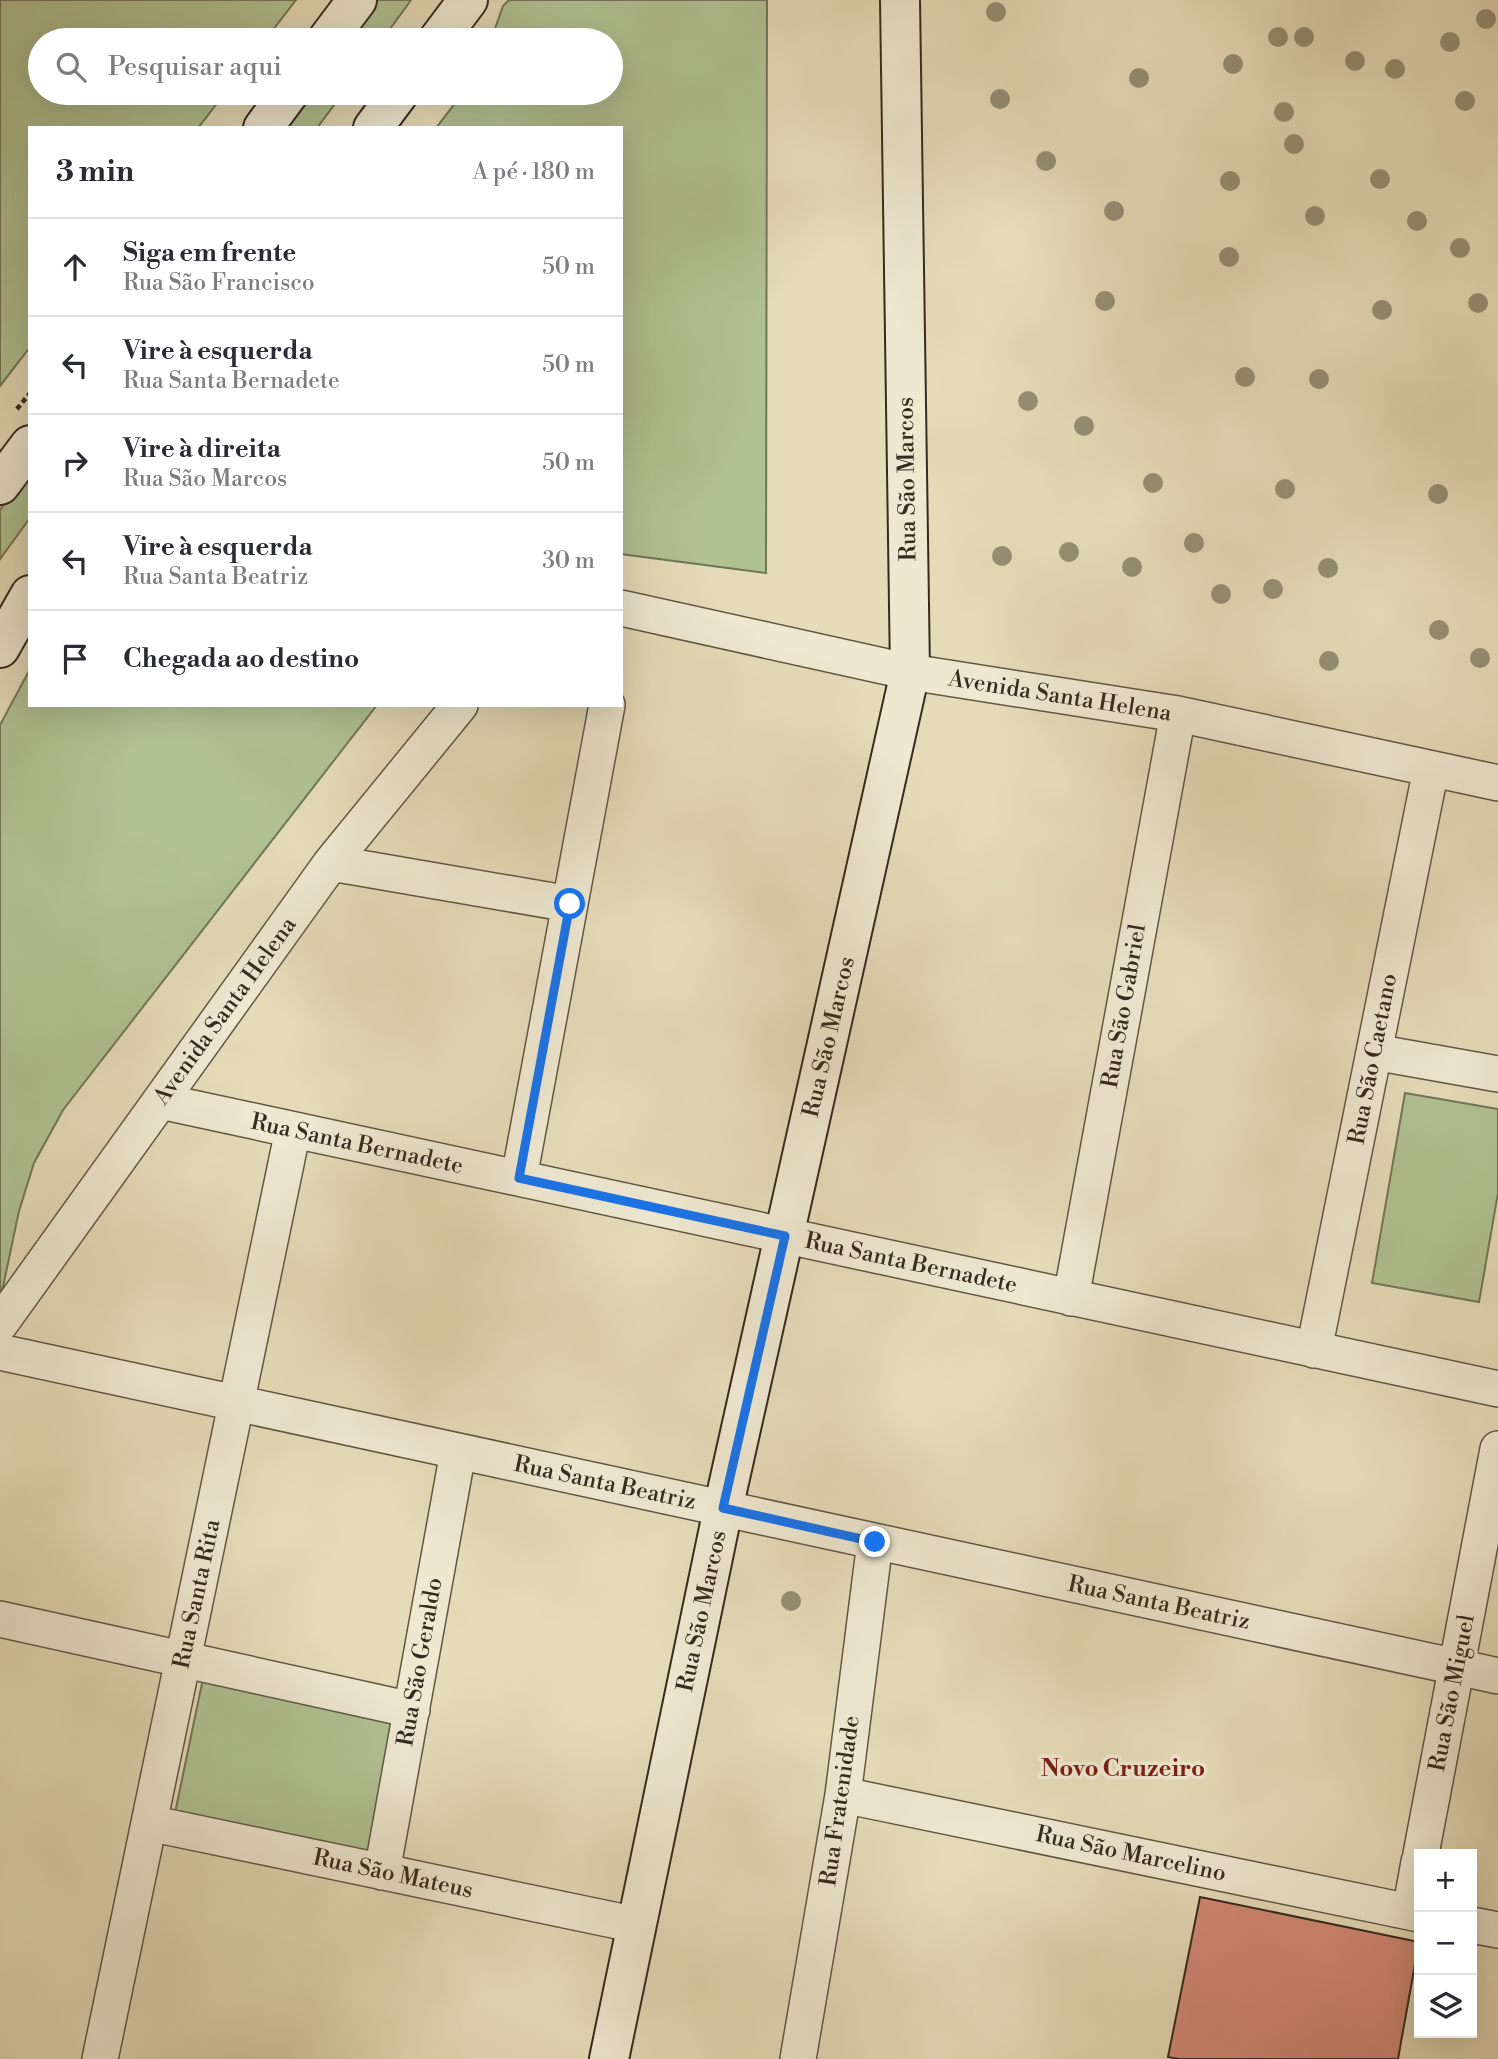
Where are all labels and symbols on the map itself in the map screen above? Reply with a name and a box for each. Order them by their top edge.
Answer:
street label: Rua São Marcos [892,397,922,561]
street label: Avenida Santa Helena [946,664,1174,728]
route start [554,888,585,919]
street label: Avenida Santa Helena [147,911,303,1111]
street label: Rua São Gabriel [1096,922,1152,1090]
street label: Rua São Marcos [797,954,861,1120]
street label: Rua São Caetano [1343,971,1403,1147]
street label: Rua Santa Bernadete [248,1108,466,1180]
street label: Rua Santa Bernadete [802,1227,1020,1299]
street label: Rua Santa Beatriz [511,1450,699,1516]
street label: Rua Santa Rita [167,1516,227,1671]
route end [859,1526,890,1557]
street label: Rua São Marcos [671,1528,733,1694]
street label: Rua Santa Beatriz [1065,1570,1253,1636]
street label: Rua São Geraldo [391,1575,449,1749]
street label: Rua São Miguel [1423,1612,1481,1774]
street label: Rua Fratenidade [814,1714,866,1888]
district label: Novo Cruzeiro [1041,1754,1205,1784]
street label: Rua São Marcelino [1033,1820,1229,1888]
street label: Rua São Mateus [311,1843,475,1905]

